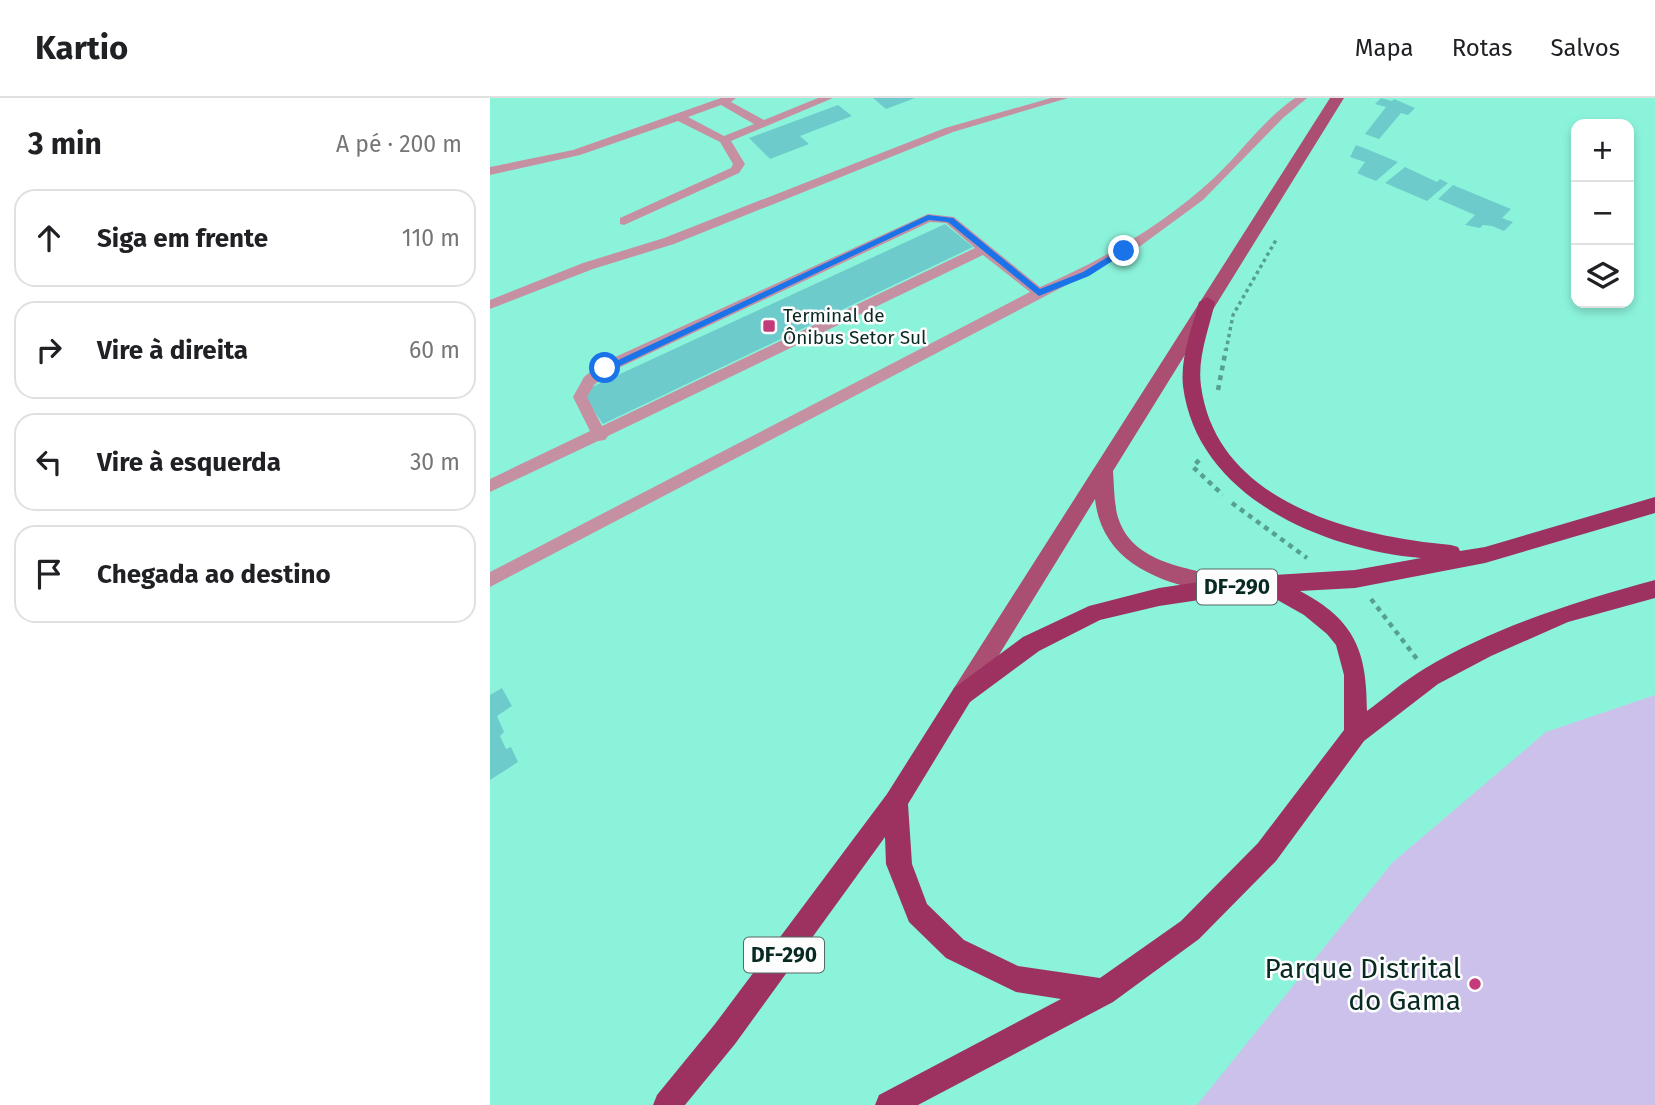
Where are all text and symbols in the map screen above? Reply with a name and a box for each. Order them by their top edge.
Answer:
text: Kartio [35,28,128,68]
text: Mapa [1355,34,1414,62]
text: Rotas [1452,34,1512,62]
text: Salvos [1550,34,1620,62]
map controls [1571,119,1634,308]
button: + [1571,119,1634,182]
text: 3 min [28,126,102,162]
text: A pé · 200 m [336,130,462,158]
button: − [1571,182,1634,245]
icon: ahead [30,219,68,257]
text: Siga em frente [97,223,268,254]
text: 110 m [402,224,460,252]
route end [1108,235,1139,266]
button: layers [1571,245,1634,308]
place label: Terminal de Ônibus Setor Sul [783,304,927,349]
marker: Terminal de Ônibus Setor Sul [761,318,777,334]
icon: right [30,331,68,369]
text: Vire à direita [97,335,248,366]
text: 60 m [409,336,460,364]
route start [589,352,620,383]
icon: left [30,443,68,481]
text: Vire à esquerda [97,447,281,478]
text: 30 m [410,448,460,476]
icon: arrive [30,555,68,593]
text: Chegada ao destino [97,559,331,590]
road number: DF-290 [1197,570,1277,604]
road number: DF-290 [744,938,824,972]
place label: Parque Distrital do Gama [1264,952,1461,1017]
marker: Parque Distrital do Gama [1467,976,1483,992]

